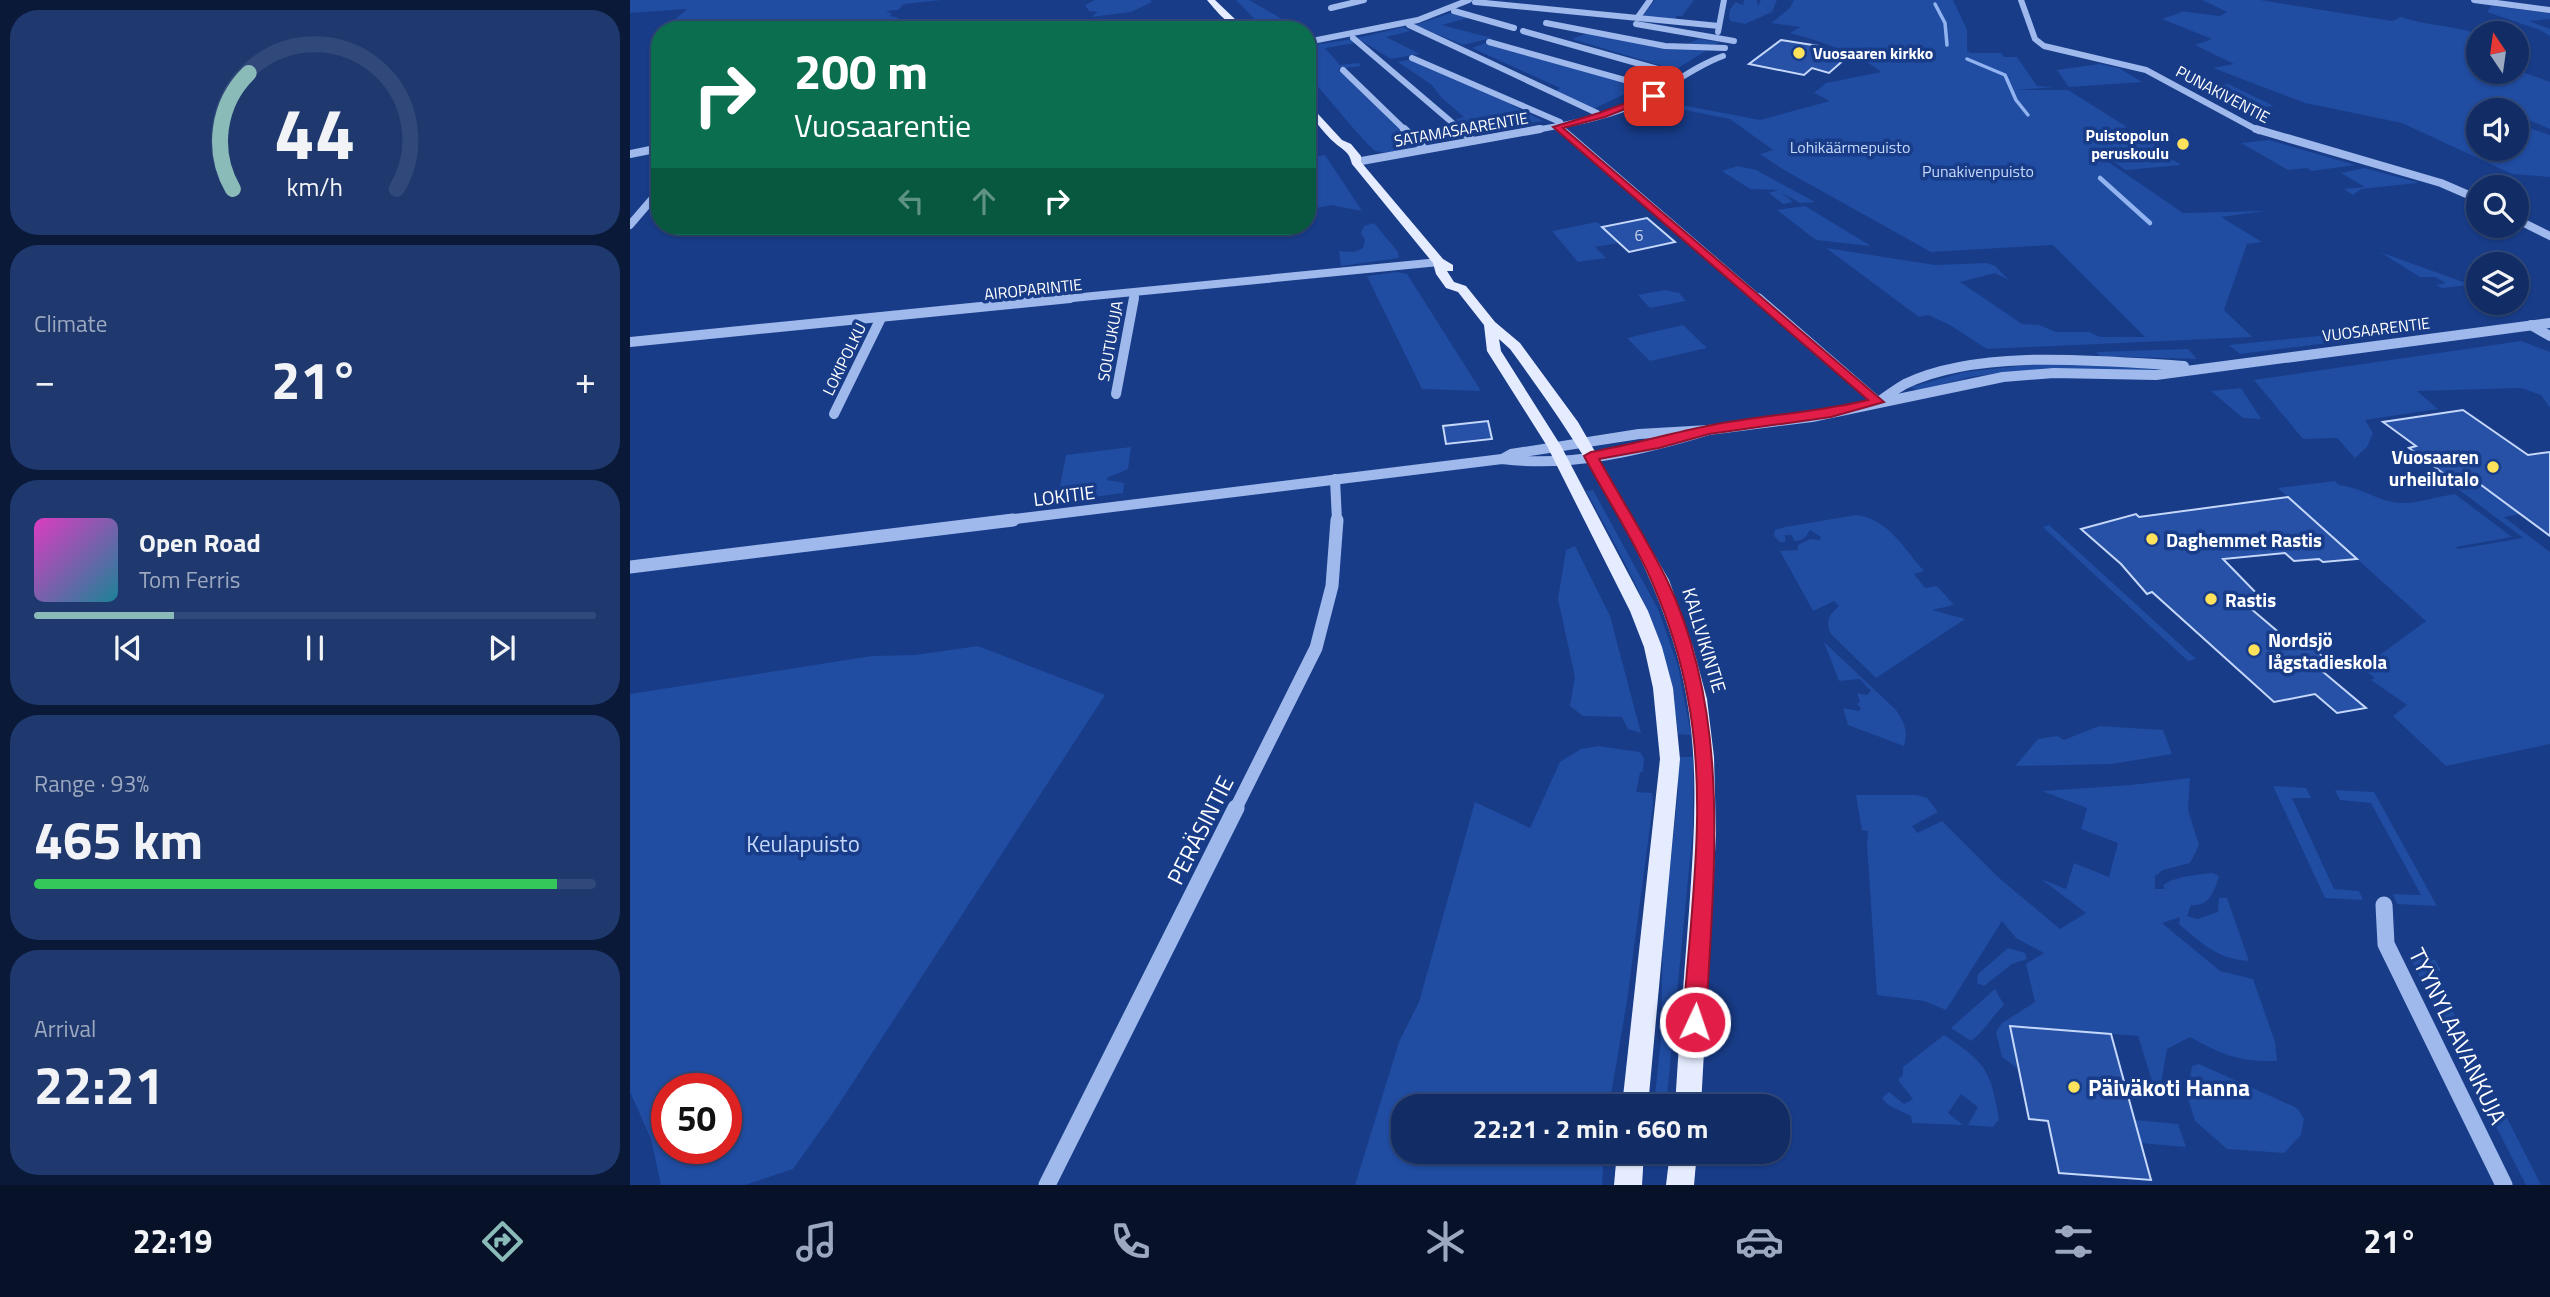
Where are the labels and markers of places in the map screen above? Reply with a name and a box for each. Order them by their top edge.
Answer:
place label: Vuosaaren kirkko [1813,41,1933,65]
marker: Vuosaaren kirkko [1791,45,1807,61]
pin [1624,66,1684,126]
place label: Puistopolun peruskoulu [2085,123,2169,165]
marker: Puistopolun peruskoulu [2175,136,2191,152]
place label: Vuosaaren urheilutalo [2389,442,2479,493]
marker: Vuosaaren urheilutalo [2485,459,2501,475]
place label: Daghemmet Rastis [2166,525,2322,554]
marker: Daghemmet Rastis [2144,531,2160,547]
place label: Rastis [2225,585,2276,614]
marker: Rastis [2203,591,2219,607]
place label: Nordsjö lågstadieskola [2268,625,2387,676]
marker: Nordsjö lågstadieskola [2246,642,2262,658]
place label: Päiväkoti Hanna [2088,1070,2250,1105]
marker: Päiväkoti Hanna [2066,1079,2082,1095]

